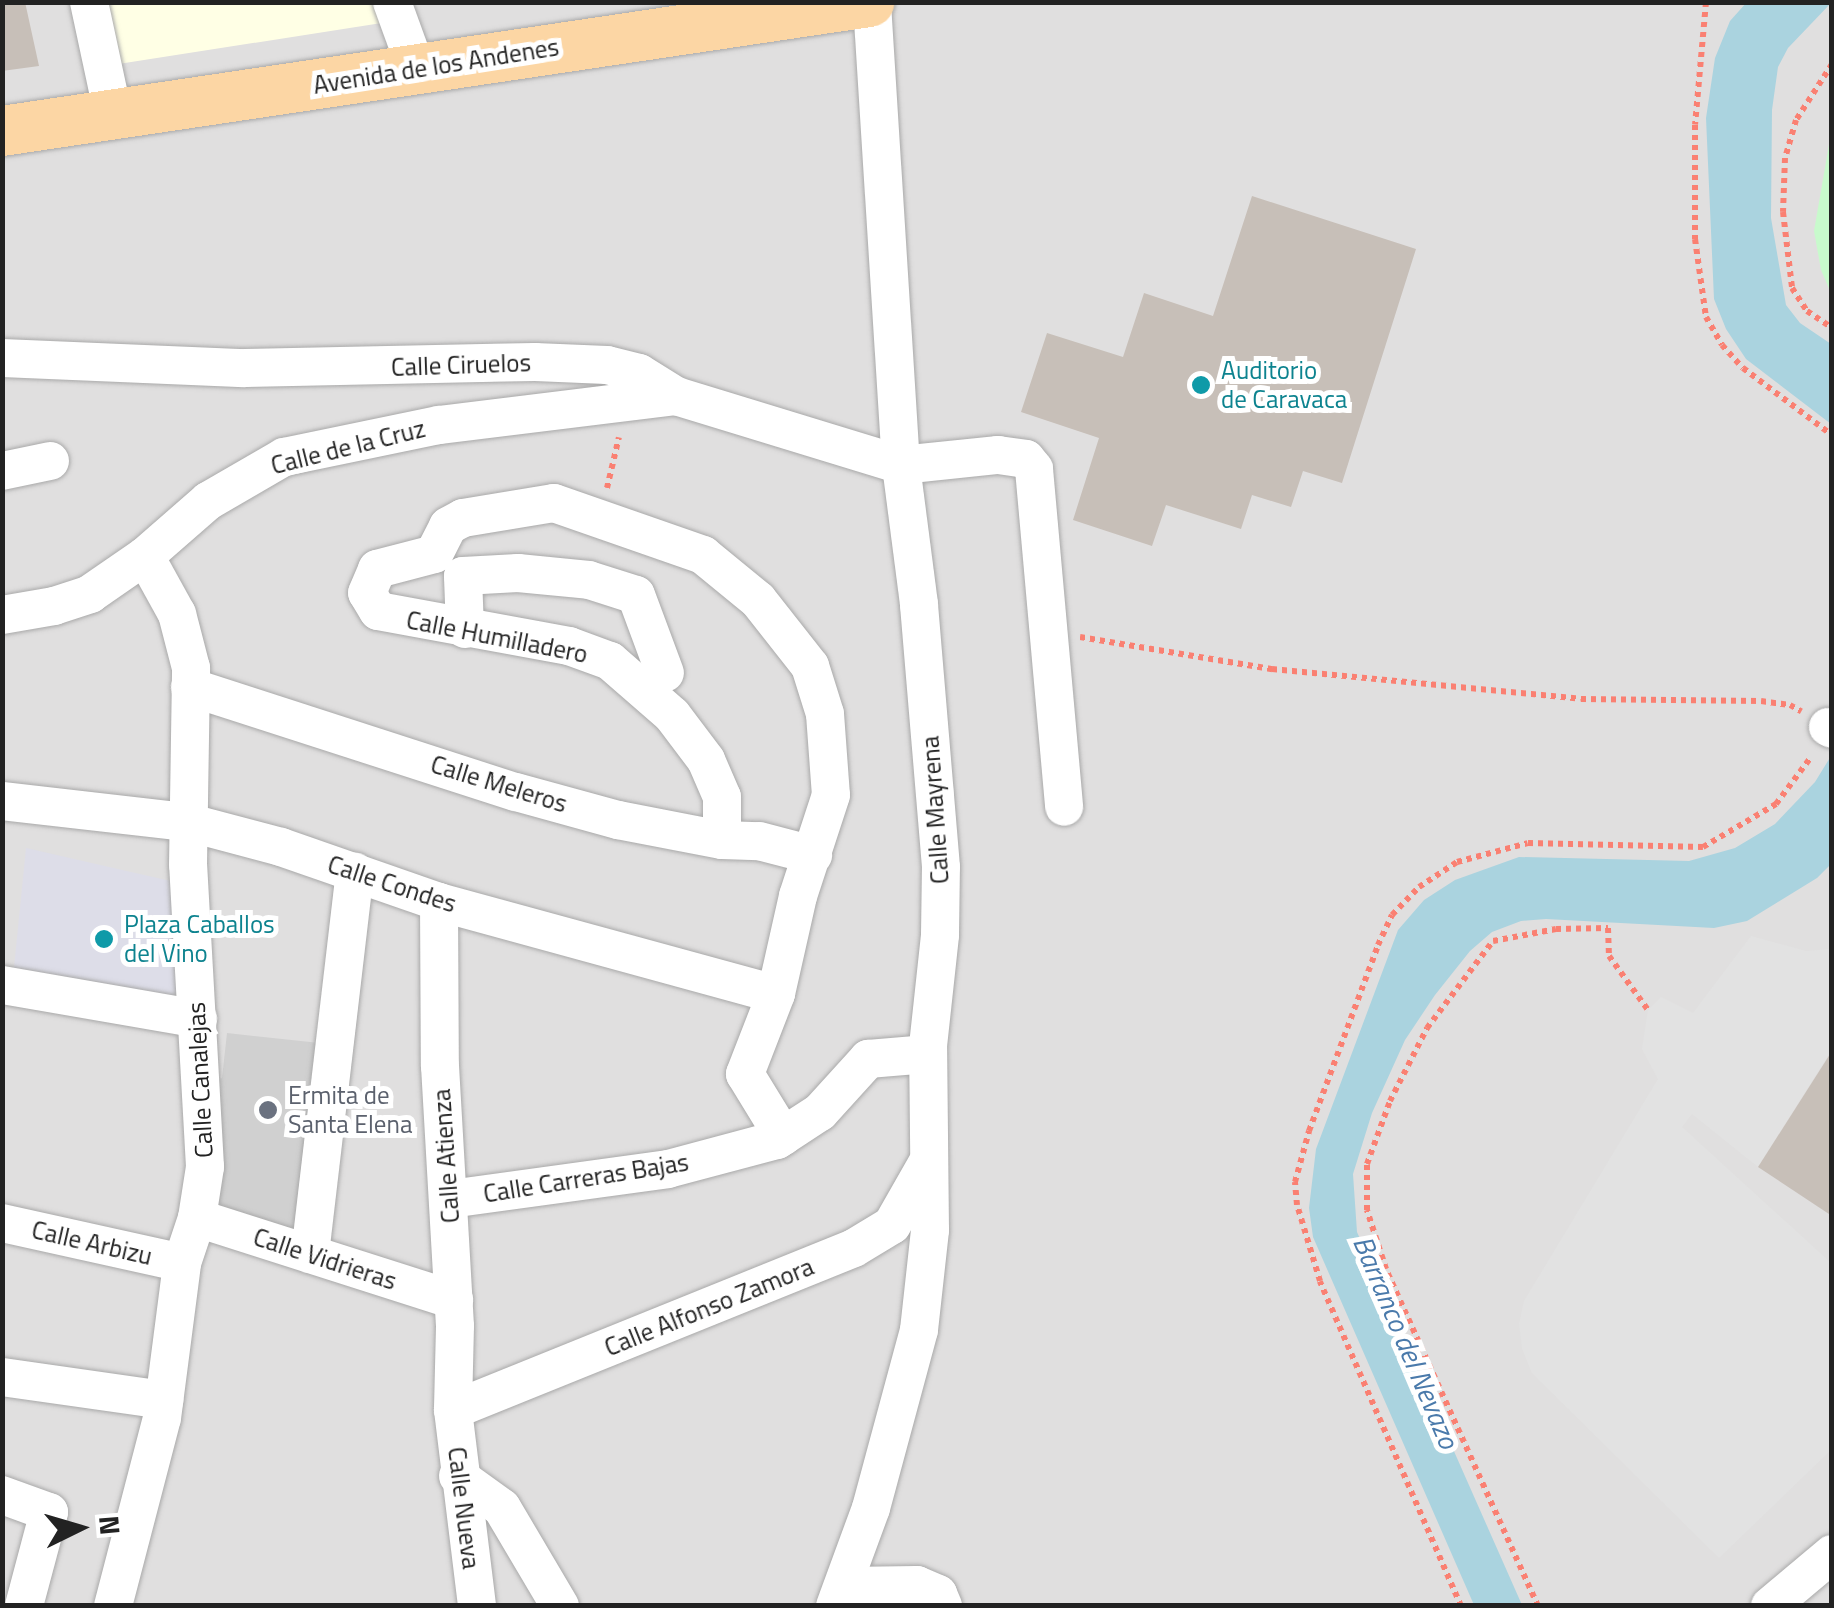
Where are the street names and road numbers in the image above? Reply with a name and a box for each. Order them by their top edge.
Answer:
street label: Avenida de los Andenes [311,32,561,100]
street label: Calle Ciruelos [391,348,531,382]
street label: Calle de la Cruz [268,413,428,481]
street label: Calle Humilladero [404,605,590,669]
street label: Calle Mayrena [915,735,955,885]
street label: Calle Meleros [427,749,571,819]
street label: Calle Condes [324,849,460,919]
street label: Calle Canalejas [181,1001,219,1159]
street label: Calle Atienza [426,1088,466,1224]
street label: Calle Carreras Bajas [481,1147,691,1209]
street label: Calle Arbizu [29,1215,155,1271]
street label: Calle Vidrieras [250,1222,400,1296]
street label: Calle Alfonso Zamora [600,1251,818,1363]
street label: Calle Nueva [442,1445,486,1571]

